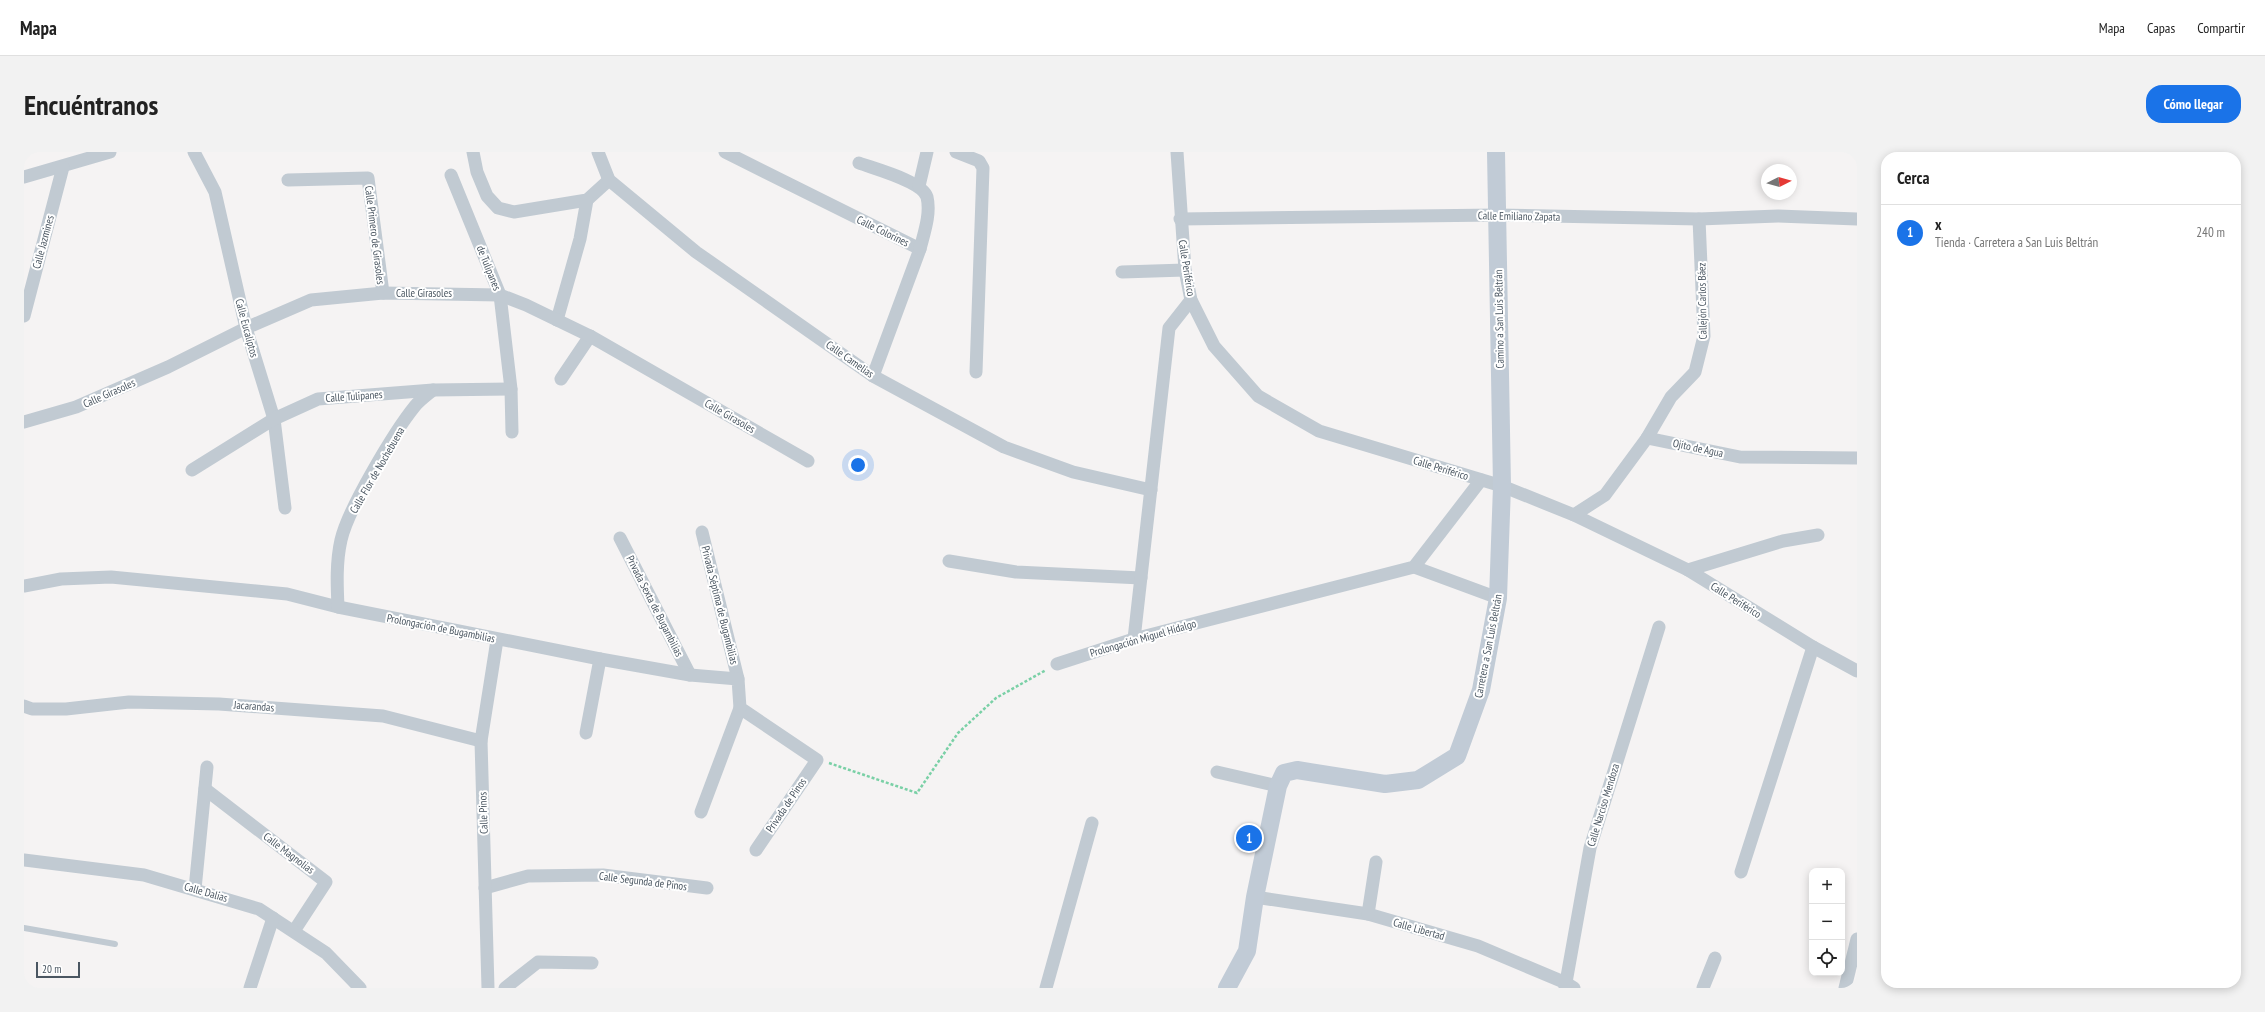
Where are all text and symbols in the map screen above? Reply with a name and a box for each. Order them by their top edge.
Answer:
text: Mapa [20,16,57,40]
text: Mapa [2099,19,2125,37]
text: Capas [2147,19,2175,37]
text: Compartir [2197,19,2245,37]
button: Cómo llegar [2146,85,2241,123]
text: Encuéntranos [24,86,158,123]
north arrow [1761,164,1797,200]
text: Cerca [1897,167,1930,189]
street label: Calle Primero de Girasoles [362,185,388,285]
street label: Calle Emiliano Zapata [1478,208,1560,224]
street label: Calle Colorines [854,212,912,250]
street label: Calle Jazmines [29,213,57,270]
text: x [1935,215,1942,234]
text: 1 [1907,224,1913,241]
text: 240 m [2196,224,2225,241]
text: Tienda · Carretera a San Luis Beltrán [1935,234,2098,251]
street label: Calle Periférico [1176,239,1198,298]
street label: de Tulipanes [474,243,504,293]
street label: Callejón Carlos Báez [1694,262,1710,340]
street label: Camino a San Luis Beltrán [1491,269,1507,369]
street label: Calle Girasoles [396,286,452,300]
street label: Calle Eucaliptos [232,297,262,359]
street label: Calle Camelias [823,337,877,381]
street label: Calle Girasoles [81,375,138,411]
street label: Calle Tulipanes [325,387,383,405]
street label: Calle Girasoles [702,396,758,436]
street label: Calle Flor de Nochebuena [347,424,407,516]
street label: Ojito de Agua [1672,436,1724,460]
street label: Calle Periférico [1412,453,1471,483]
your location [848,455,868,475]
street label: Privada Séptima de Bugambilias [698,544,742,666]
street label: Privada Sexta de Bugambilias [623,553,687,659]
street label: Calle Periférico [1708,579,1764,621]
street label: Carretera a San Luis Beltrán [1471,593,1505,699]
street label: Prolongación de Bugambilias [386,611,497,645]
street label: Prolongación Miguel Hidalgo [1088,616,1198,660]
street label: Jacarandas [232,698,275,714]
street label: Calle Narciso Mendoza [1584,762,1622,848]
street label: Privada de Pinos [763,775,809,835]
street label: Calle Pinos [475,792,491,834]
pin: 1 [1236,823,1262,853]
street label: Calle Magnolias [261,829,317,877]
map controls [1809,868,1845,976]
button: + [1809,868,1845,904]
street label: Calle Segunda de Pinos [598,869,688,893]
street label: Calle Dalias [183,879,230,905]
button: − [1809,904,1845,940]
street label: Calle Libertad [1392,915,1447,943]
button: locate [1809,940,1845,976]
scale bar [36,960,80,979]
text: 20 m [42,962,61,976]

